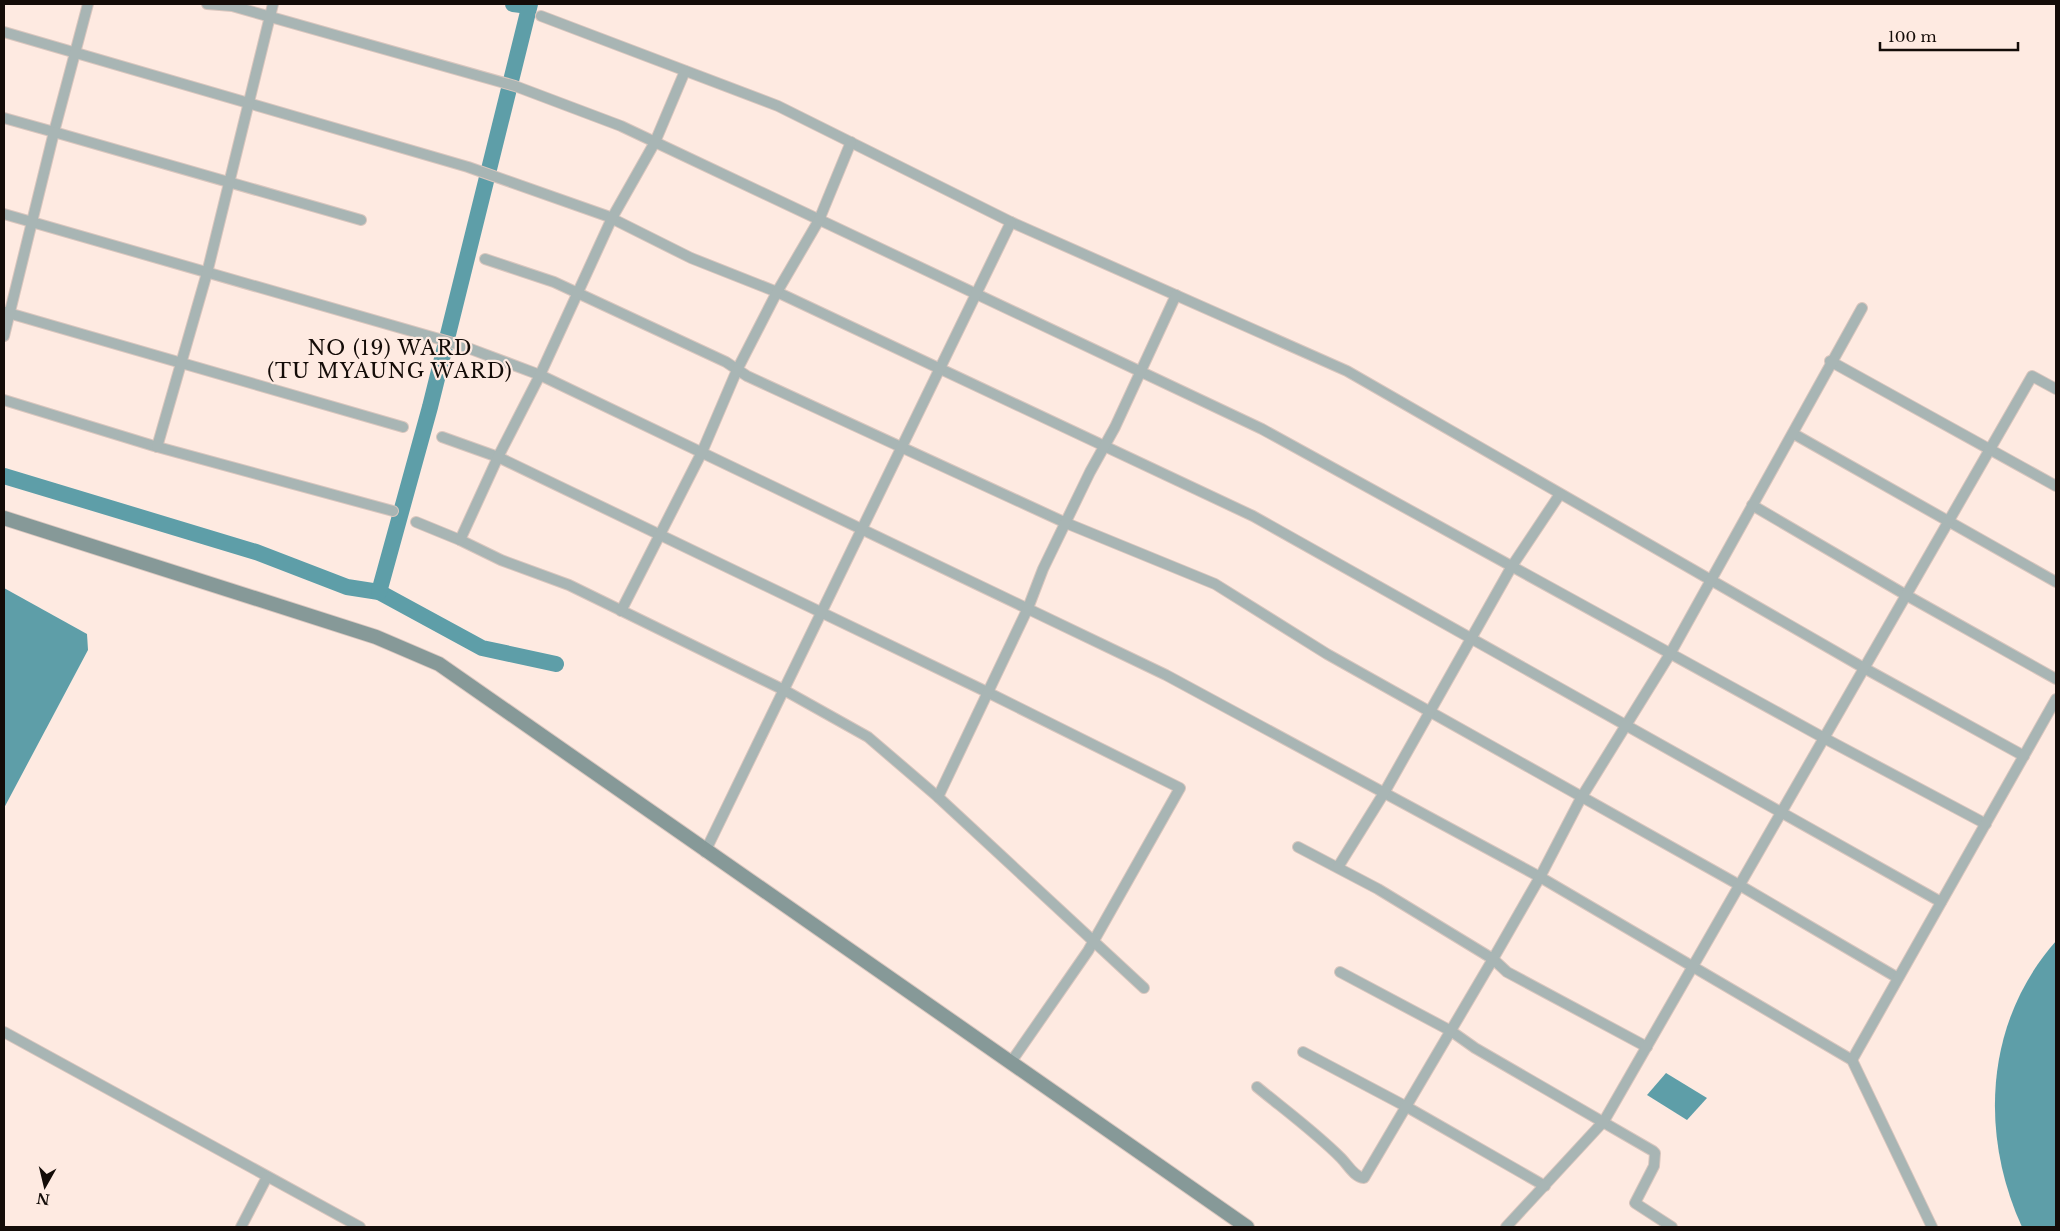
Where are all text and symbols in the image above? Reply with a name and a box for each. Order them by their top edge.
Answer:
scale bar [1880,20,2018,52]
text: 100 m [1888,27,1937,46]
district label: NO (19) WARD (TU MYAUNG WARD) [267,336,513,383]
north arrow [20,1161,70,1211]
text: N [35,1189,51,1209]

